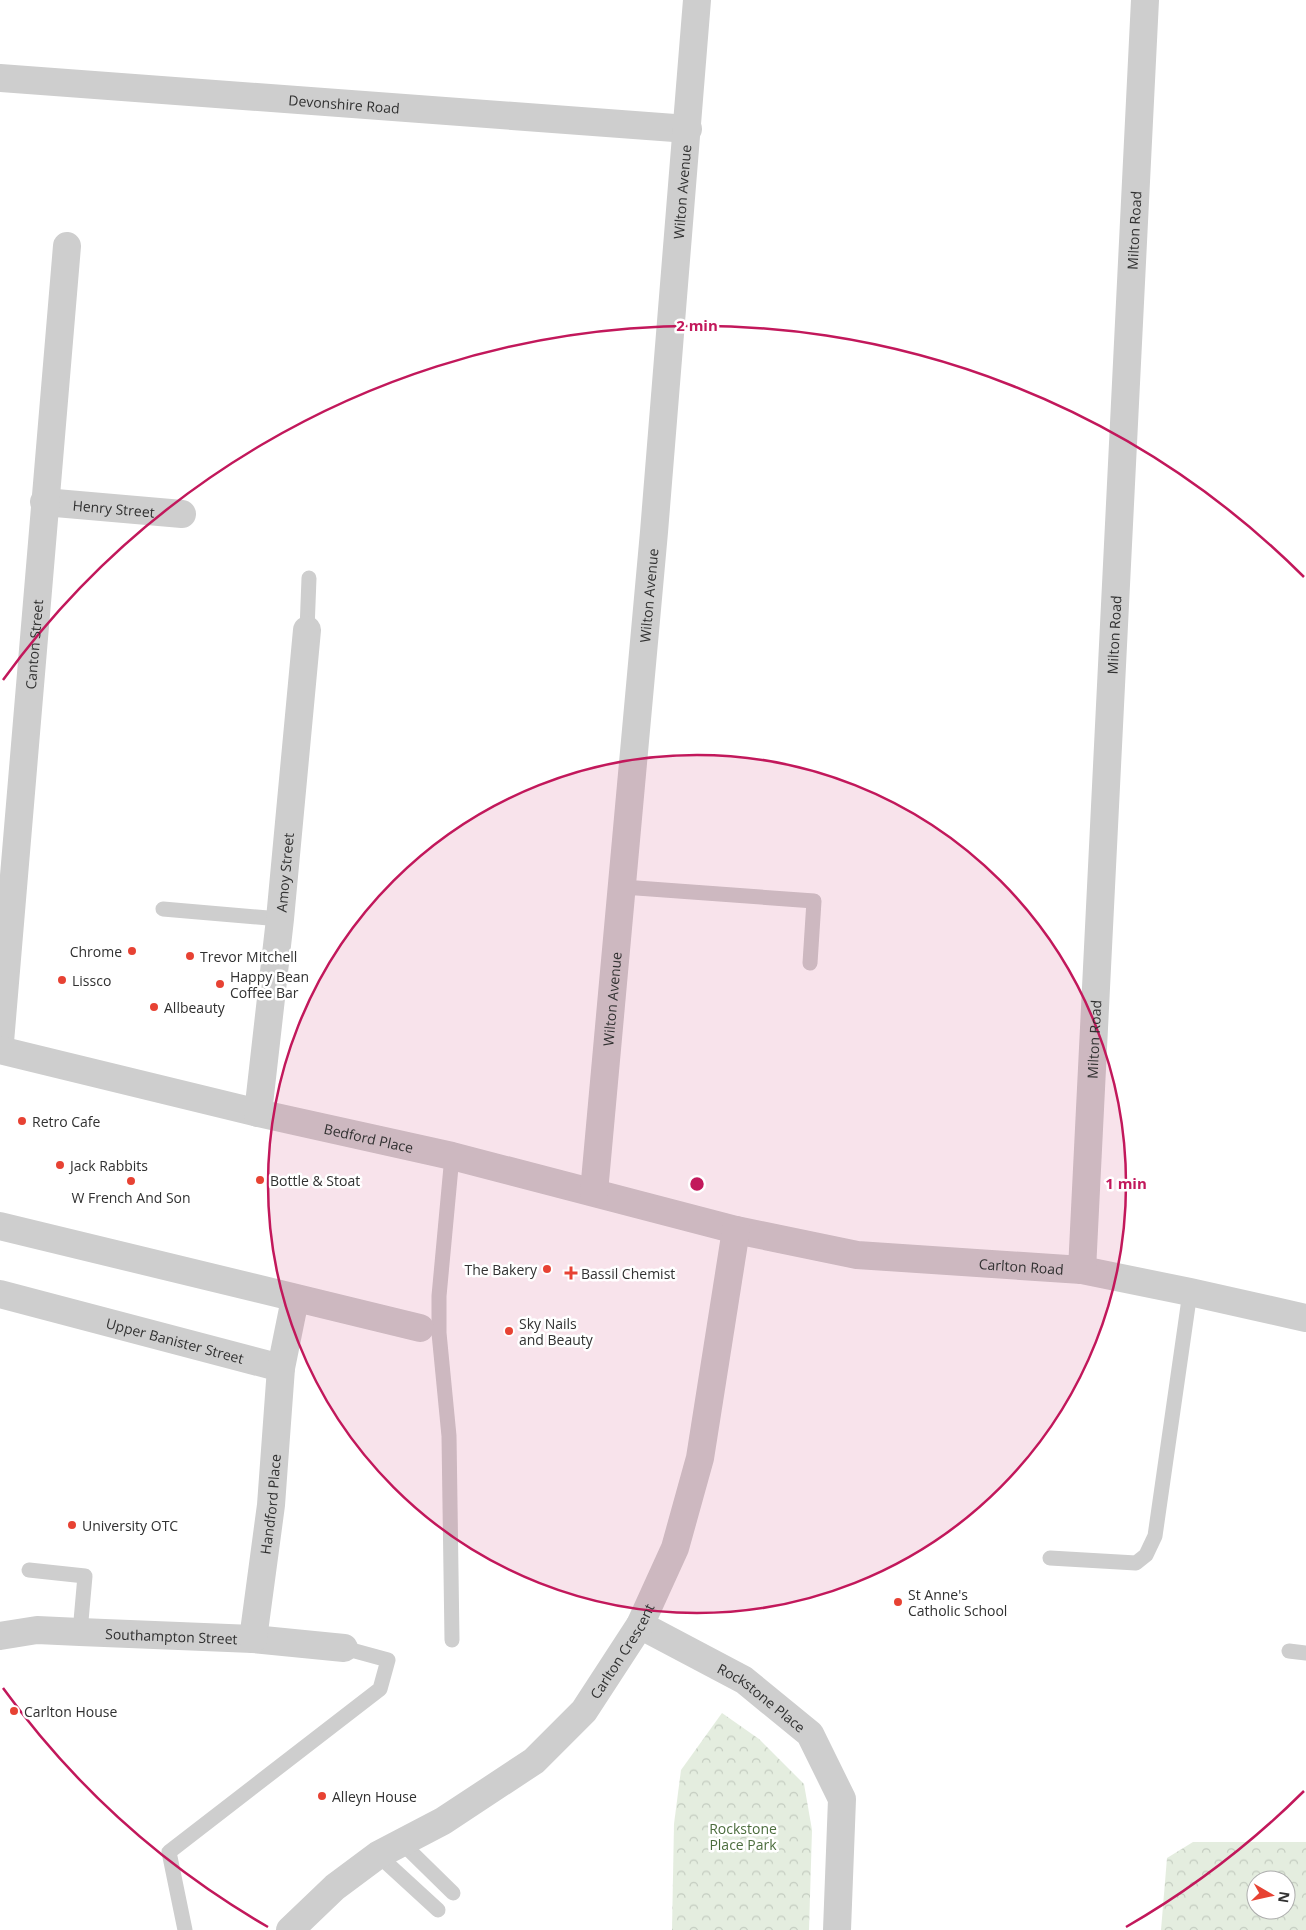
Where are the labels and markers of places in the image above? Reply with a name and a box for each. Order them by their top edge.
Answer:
place label: Chrome [70,942,122,961]
marker: Chrome [126,945,138,957]
place label: Trevor Mitchell [200,947,297,966]
marker: Trevor Mitchell [184,950,196,962]
place label: Happy Bean Coffee Bar [230,967,309,1002]
place label: Lissco [72,971,111,990]
marker: Lissco [56,974,68,986]
marker: Happy Bean Coffee Bar [214,978,226,990]
place label: Allbeauty [164,998,226,1017]
marker: Allbeauty [148,1001,160,1013]
place label: Retro Cafe [32,1112,101,1131]
marker: Retro Cafe [16,1115,28,1127]
place label: Jack Rabbits [68,1156,148,1175]
marker: Jack Rabbits [54,1159,66,1171]
place label: Bottle & Stoat [270,1171,360,1190]
marker: Bottle & Stoat [254,1174,266,1186]
marker: W French And Son [125,1175,137,1187]
centre of rings [688,1175,706,1193]
place label: W French And Son [71,1188,191,1207]
place label: The Bakery [464,1260,538,1279]
marker: The Bakery [541,1263,553,1275]
place label: Bassil Chemist [581,1264,675,1283]
marker: Bassil Chemist [565,1267,577,1279]
place label: Sky Nails and Beauty [519,1314,594,1349]
marker: Sky Nails and Beauty [503,1325,515,1337]
place label: University OTC [82,1516,178,1535]
marker: University OTC [66,1519,78,1531]
place label: St Anne's Catholic School [908,1585,1007,1620]
marker: St Anne's Catholic School [892,1596,904,1608]
place label: Carlton House [24,1702,117,1721]
marker: Carlton House [8,1705,20,1717]
place label: Alleyn House [332,1787,417,1806]
marker: Alleyn House [316,1790,328,1802]

